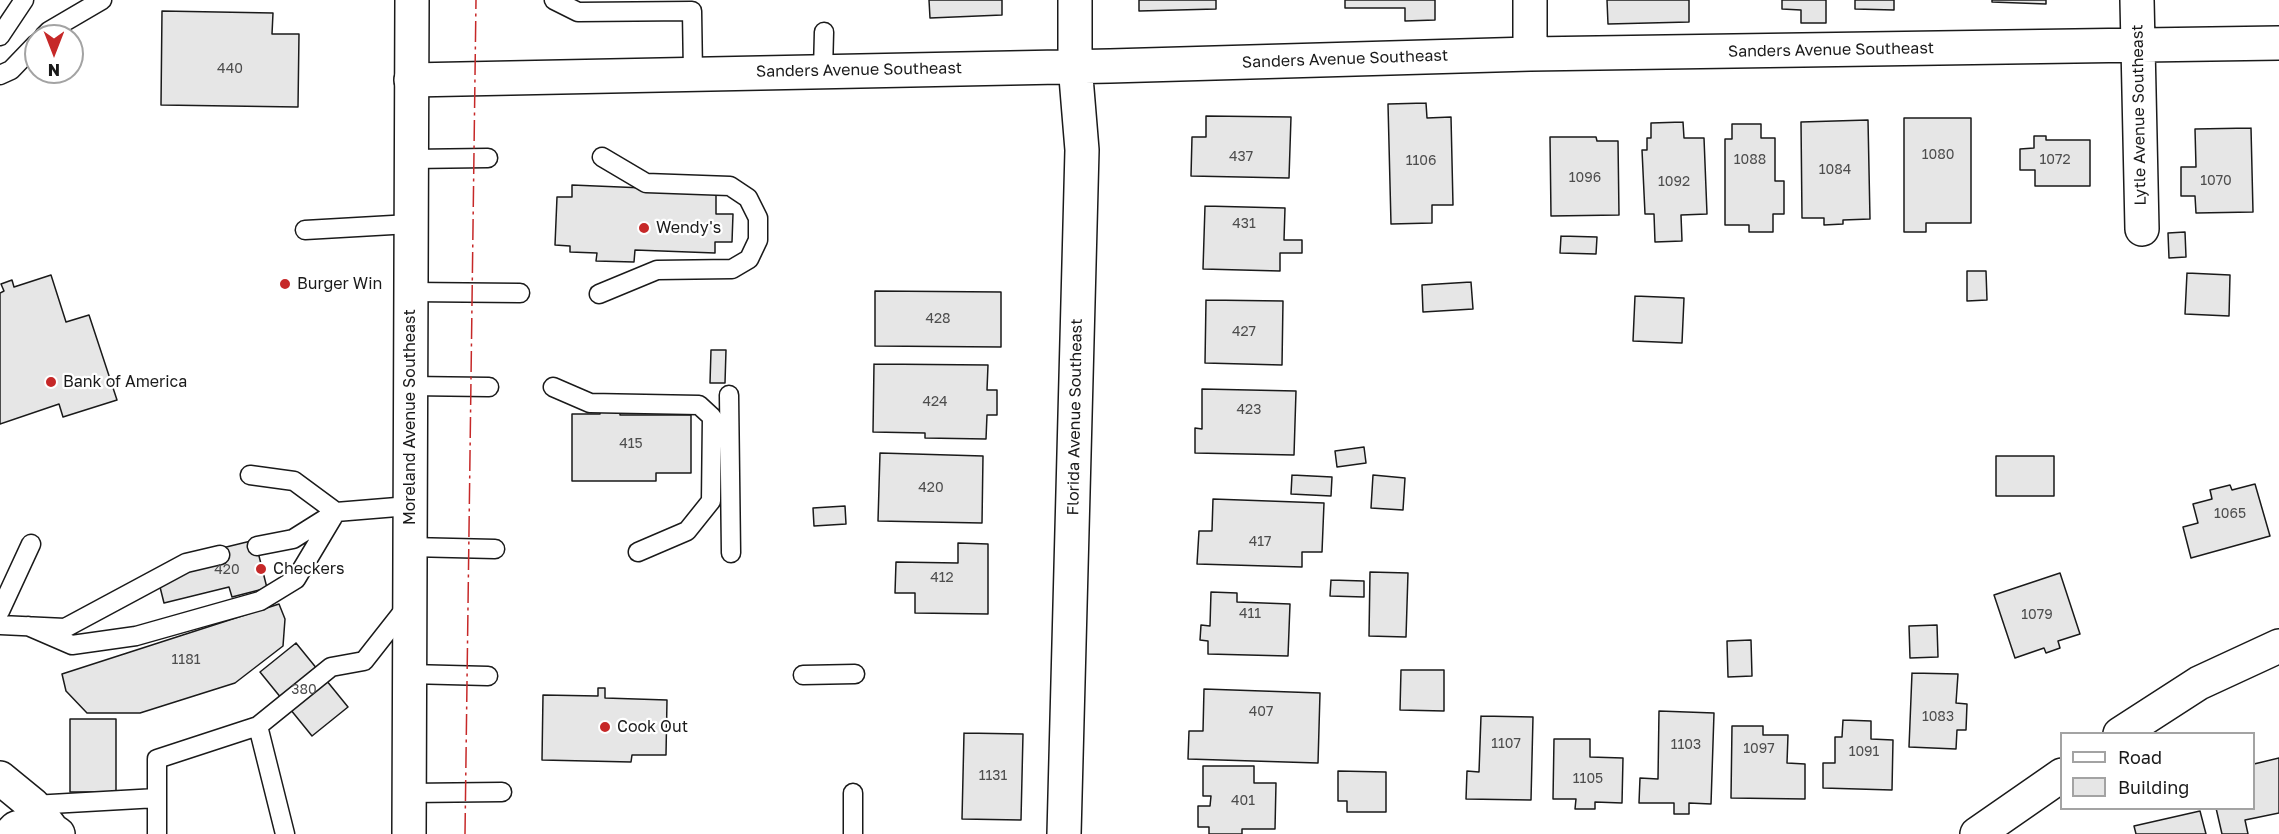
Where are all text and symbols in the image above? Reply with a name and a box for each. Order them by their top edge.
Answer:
north arrow [24,24,84,84]
street label: Lytle Avenue Southeast [2128,24,2150,206]
street label: Sanders Avenue Southeast [1728,39,1934,61]
street label: Sanders Avenue Southeast [1242,46,1448,72]
street label: Sanders Avenue Southeast [756,59,962,81]
text: N [48,60,60,80]
house number: 440 [217,61,243,77]
house number: 1080 [1922,147,1954,163]
house number: 437 [1229,149,1253,165]
house number: 1088 [1734,152,1766,168]
house number: 1072 [2039,152,2071,168]
house number: 1106 [1406,153,1436,169]
house number: 1084 [1819,162,1851,178]
house number: 1096 [1569,170,1601,186]
house number: 1070 [2200,173,2232,189]
house number: 1092 [1658,174,1690,190]
house number: 431 [1232,216,1256,232]
place label: Wendy's [656,218,721,238]
marker: Wendy's [637,221,651,235]
place label: Burger Win [297,274,382,294]
marker: Burger Win [278,277,292,291]
street label: Moreland Avenue Southeast [400,309,420,525]
house number: 428 [925,311,951,327]
street label: Florida Avenue Southeast [1064,318,1086,516]
house number: 427 [1232,324,1256,340]
place label: Bank of America [63,372,187,392]
marker: Bank of America [44,375,58,389]
house number: 424 [922,394,948,410]
house number: 423 [1237,402,1261,418]
house number: 415 [619,436,643,452]
house number: 420 [918,480,944,496]
house number: 1065 [2214,506,2246,522]
house number: 417 [1249,534,1271,550]
place label: Checkers [273,559,344,579]
house number: 420 [214,562,240,578]
marker: Checkers [254,562,268,576]
house number: 412 [930,570,954,586]
house number: 411 [1239,606,1261,622]
house number: 1079 [2021,607,2053,623]
house number: 1181 [172,652,200,668]
house number: 380 [291,682,317,698]
house number: 407 [1249,704,1273,720]
house number: 1083 [1922,709,1954,725]
place label: Cook Out [617,717,688,737]
marker: Cook Out [598,720,612,734]
legend [2060,732,2255,810]
house number: 1107 [1491,736,1521,752]
house number: 1103 [1671,737,1701,753]
house number: 1097 [1743,741,1775,757]
house number: 1091 [1849,744,1879,760]
text: Road [2118,746,2162,768]
house number: 1131 [979,768,1007,784]
house number: 1105 [1573,771,1603,787]
text: Building [2118,776,2189,798]
house number: 401 [1231,793,1255,809]

